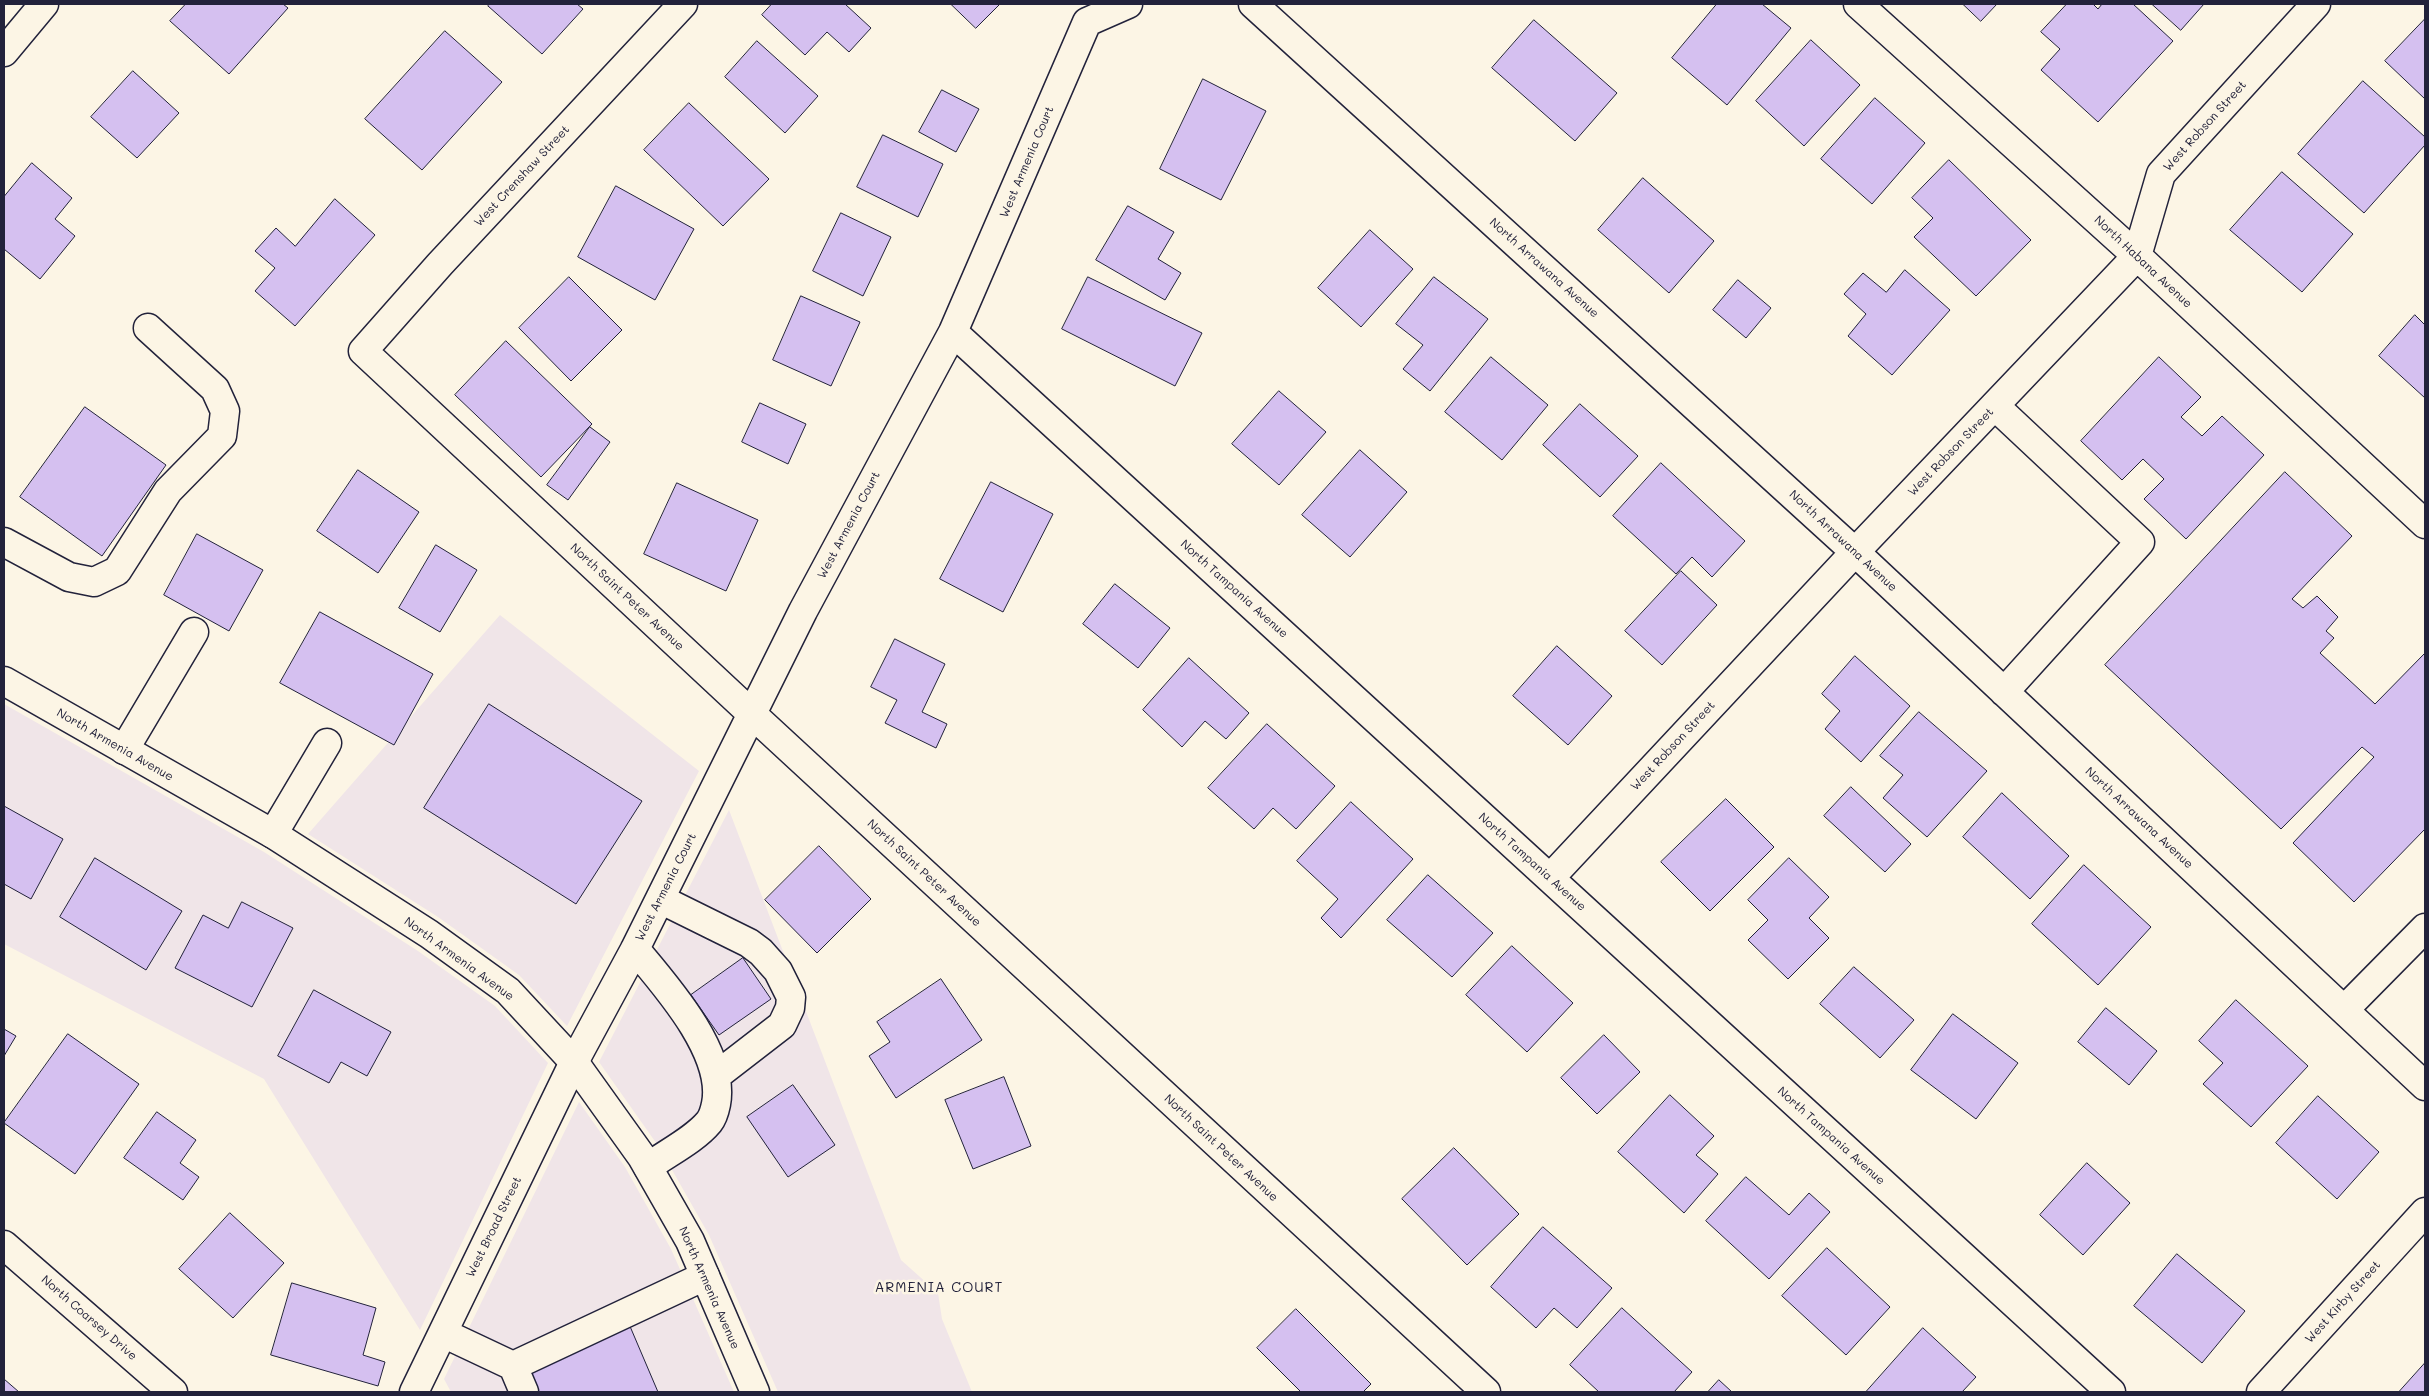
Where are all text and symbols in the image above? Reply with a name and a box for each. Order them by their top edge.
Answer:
street label: West Robson Street [2161,78,2249,174]
street label: West Armenia Court [997,104,1057,220]
street label: West Crenshaw Street [471,122,573,230]
street label: North Habana Avenue [2091,213,2195,311]
street label: North Arrawana Avenue [1486,215,1602,321]
street label: West Robson Street [1905,405,1997,499]
street label: West Armenia Court [815,469,883,581]
street label: North Arrawana Avenue [1786,487,1900,595]
street label: North Tampania Avenue [1177,537,1291,641]
street label: North Saint Peter Avenue [567,540,687,654]
street label: West Robson Street [1628,698,1718,794]
street label: North Armenia Avenue [54,706,176,784]
street label: North Arrawana Avenue [2082,764,2196,872]
street label: North Tampania Avenue [1475,810,1589,914]
street label: North Saint Peter Avenue [864,816,984,930]
street label: West Armenia Court [632,831,700,943]
street label: North Armenia Avenue [401,914,517,1004]
street label: North Tampania Avenue [1774,1084,1888,1188]
street label: North Saint Peter Avenue [1161,1091,1281,1205]
street label: West Broad Street [463,1174,525,1280]
street label: North Armenia Avenue [676,1225,742,1351]
street label: West Kirby Street [2302,1258,2384,1346]
street label: North Coarsey Drive [38,1272,140,1364]
district label: ARMENIA COURT [873,1280,1005,1296]

